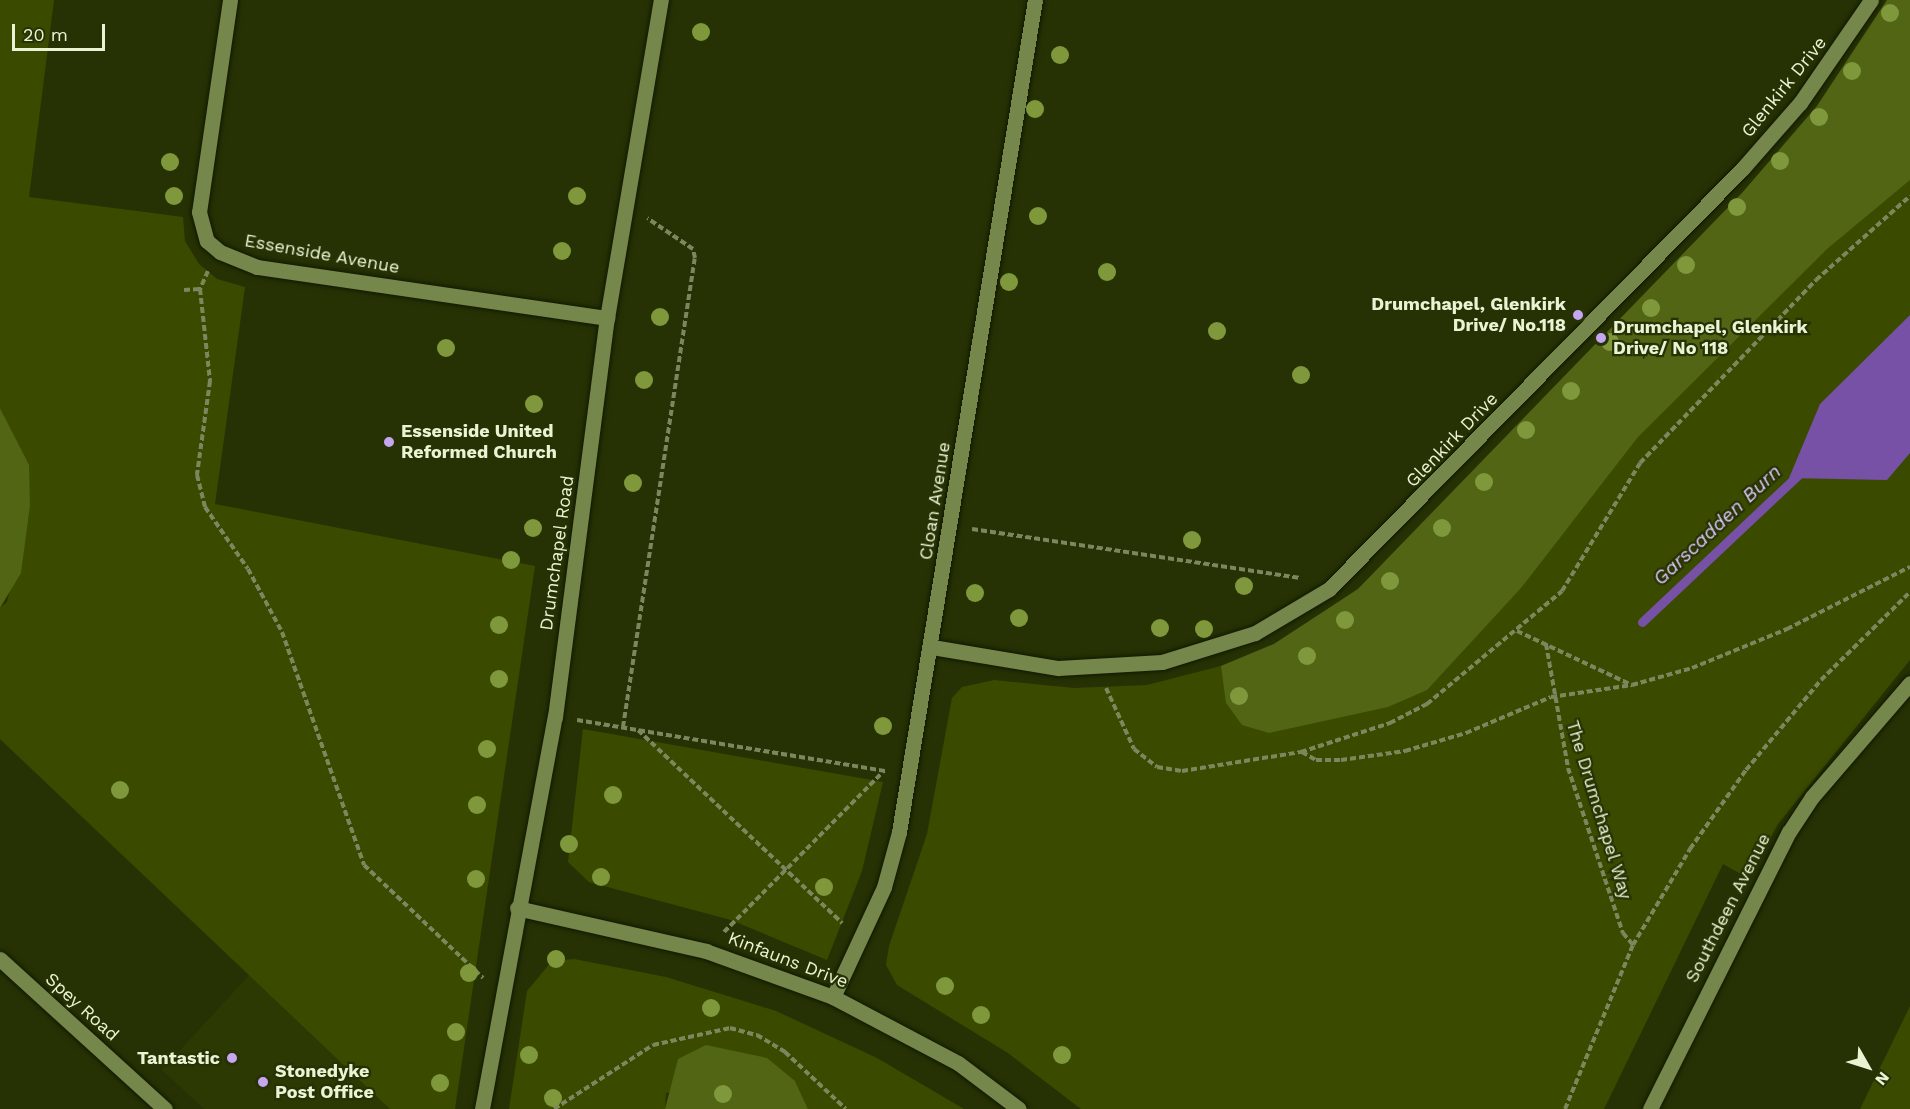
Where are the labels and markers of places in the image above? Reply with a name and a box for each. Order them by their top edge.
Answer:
place label: Drumchapel, Glenkirk Drive/ No.118 [1371,294,1566,336]
marker: Drumchapel, Glenkirk Drive/ No.118 [1571,308,1585,322]
place label: Drumchapel, Glenkirk Drive/ No 118 [1613,317,1808,360]
marker: Drumchapel, Glenkirk Drive/ No 118 [1594,331,1608,345]
place label: Essenside United Reformed Church [401,421,557,464]
marker: Essenside United Reformed Church [382,435,396,449]
place label: Tantastic [137,1047,220,1069]
marker: Tantastic [225,1051,239,1065]
place label: Stonedyke Post Office [275,1061,374,1104]
marker: Stonedyke Post Office [256,1075,270,1089]

